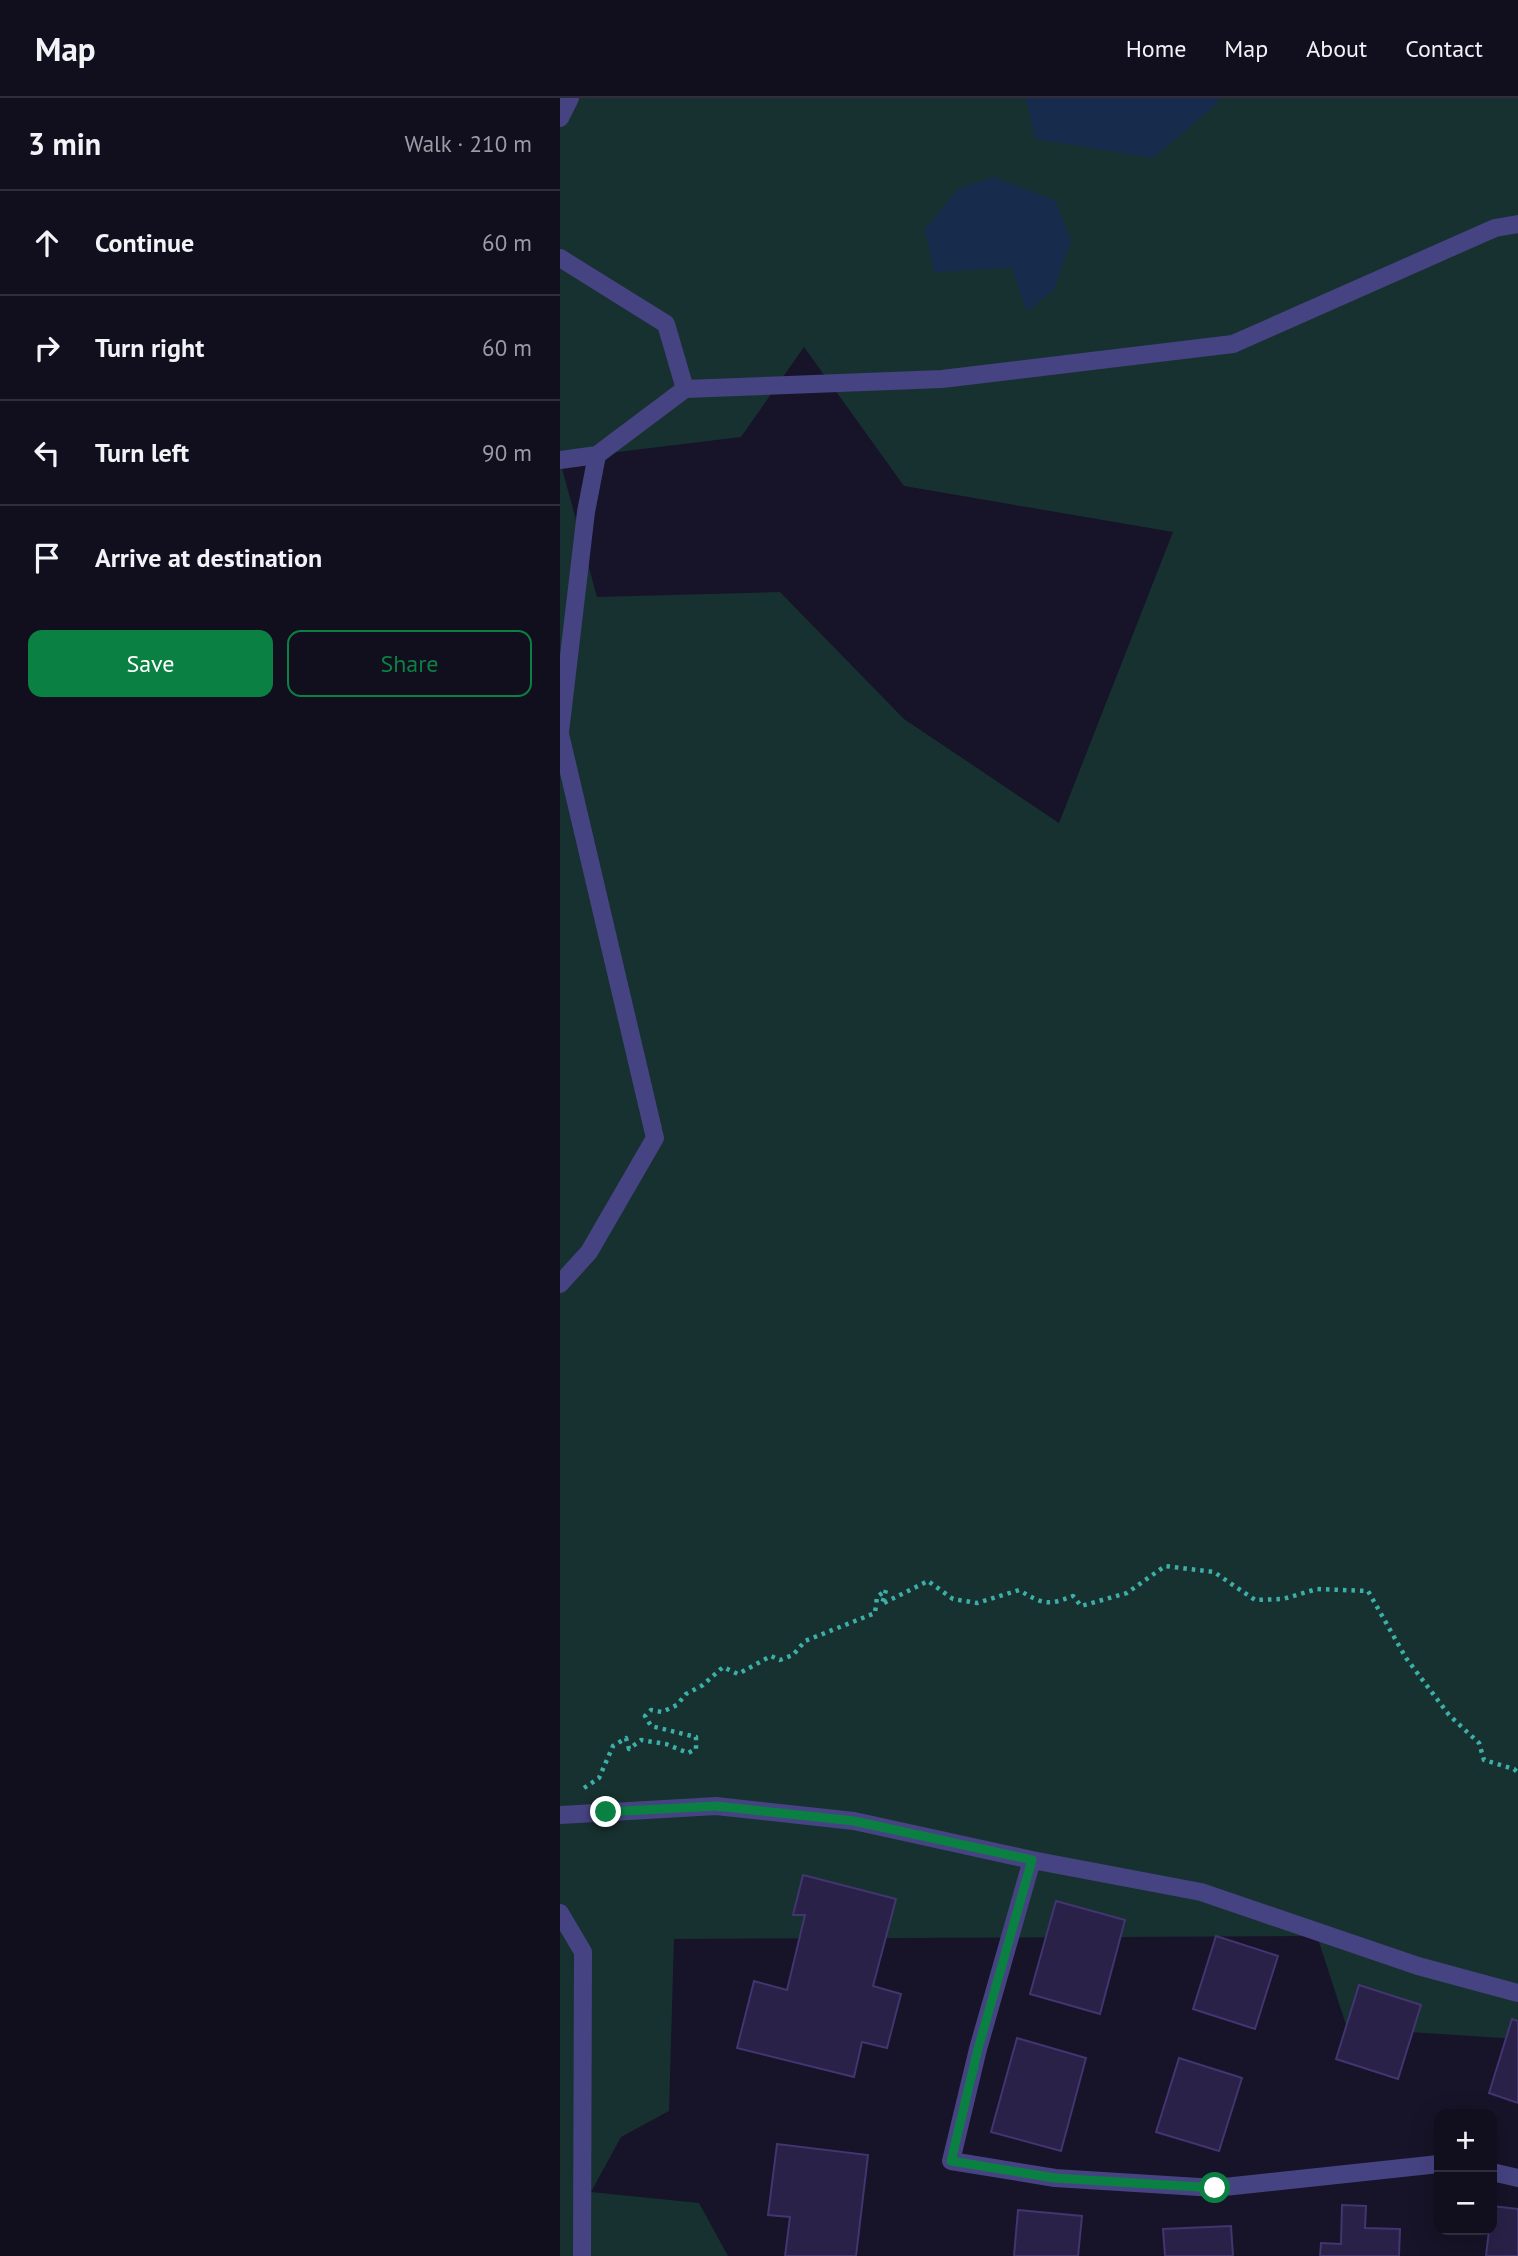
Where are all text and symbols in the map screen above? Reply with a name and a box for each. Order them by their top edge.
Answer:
text: Map [35,27,96,70]
text: Home [1126,33,1186,64]
text: Map [1224,33,1268,64]
text: About [1306,33,1367,64]
text: Contact [1405,33,1483,64]
text: 3 min [28,124,101,163]
text: Walk · 210 m [405,129,532,158]
icon: ahead [28,224,66,262]
text: Continue [95,226,194,259]
text: 60 m [482,228,532,257]
icon: right [28,329,66,367]
text: Turn right [95,331,204,364]
text: 60 m [482,333,532,362]
icon: left [28,434,66,472]
text: Turn left [95,436,189,469]
text: 90 m [482,438,532,467]
icon: arrive [28,539,66,577]
text: Arrive at destination [95,541,322,574]
button: Save [28,630,273,697]
button: Share [287,630,532,697]
route end [590,1796,621,1827]
map controls [1434,2109,1497,2235]
button: + [1434,2109,1497,2172]
route start [1199,2172,1230,2203]
button: − [1434,2172,1497,2235]

